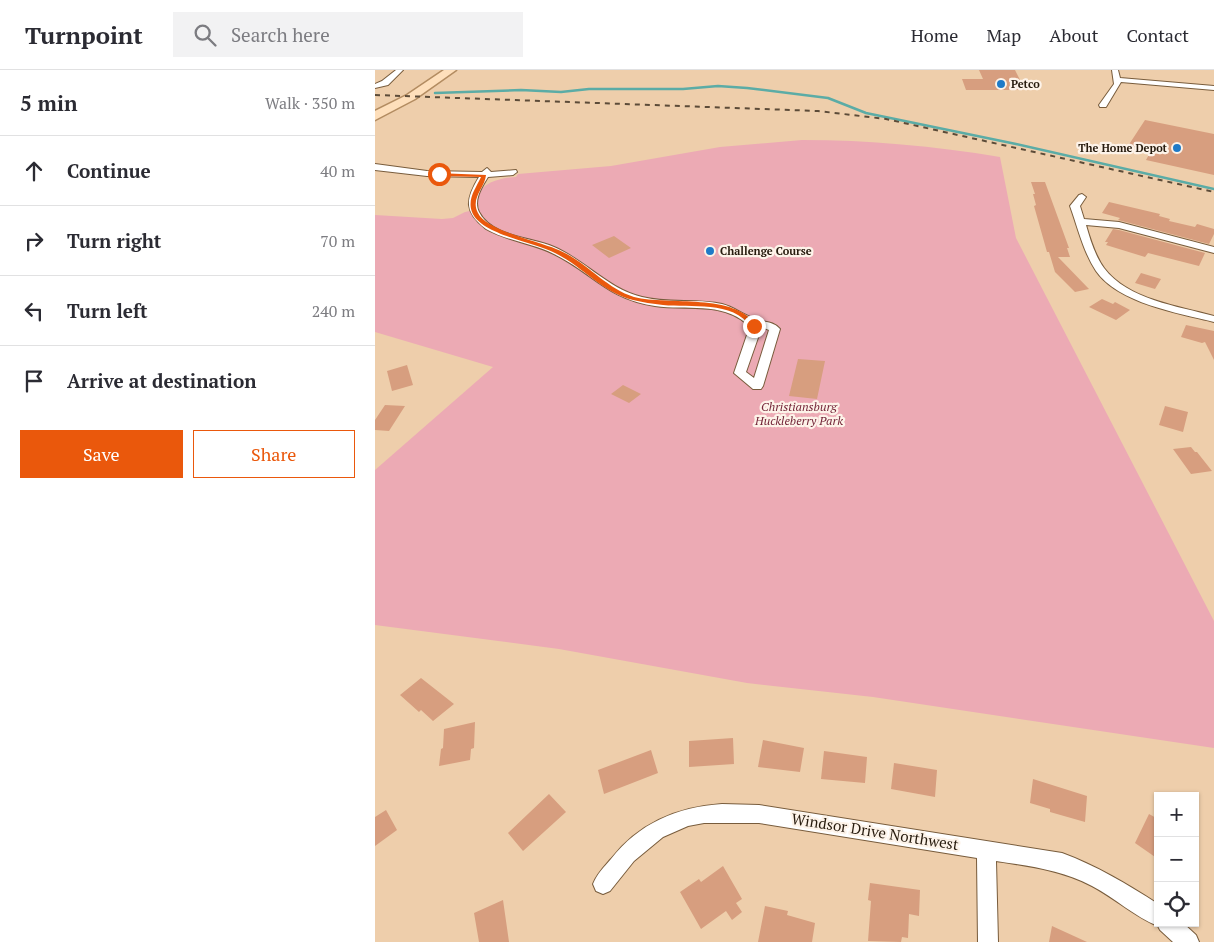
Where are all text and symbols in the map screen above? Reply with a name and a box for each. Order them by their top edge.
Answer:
search box [173,12,523,57]
text: Turnpoint [25,19,143,51]
icon: search [191,21,219,49]
text: Search here [231,22,330,47]
text: Home [911,23,958,47]
text: Map [986,23,1021,47]
text: About [1049,23,1098,47]
text: Contact [1126,23,1189,47]
place label: Petco [1011,77,1040,91]
marker: Petco [995,78,1007,90]
text: 5 min [20,89,77,117]
text: Walk · 350 m [265,92,355,114]
place label: The Home Depot [1078,141,1168,155]
marker: The Home Depot [1171,142,1183,154]
icon: ahead [20,157,48,185]
text: Continue [67,158,151,183]
text: 40 m [320,160,355,182]
route start [428,163,451,186]
icon: right [20,227,48,255]
text: Turn right [67,228,161,253]
text: 70 m [320,230,355,252]
place label: Challenge Course [720,244,812,258]
marker: Challenge Course [704,245,716,257]
icon: left [20,297,48,325]
text: Turn left [67,298,148,323]
text: 240 m [312,300,355,322]
route end [743,315,766,338]
icon: arrive [20,367,48,395]
text: Arrive at destination [67,368,256,393]
park label: Christiansburg Huckleberry Park [754,399,843,428]
button: Save [20,430,183,478]
button: Share [193,430,355,478]
map controls [1154,792,1199,927]
button: + [1154,792,1199,837]
street label: Windsor Drive Northwest [790,808,961,854]
button: − [1154,837,1199,882]
button: locate [1154,882,1199,927]

